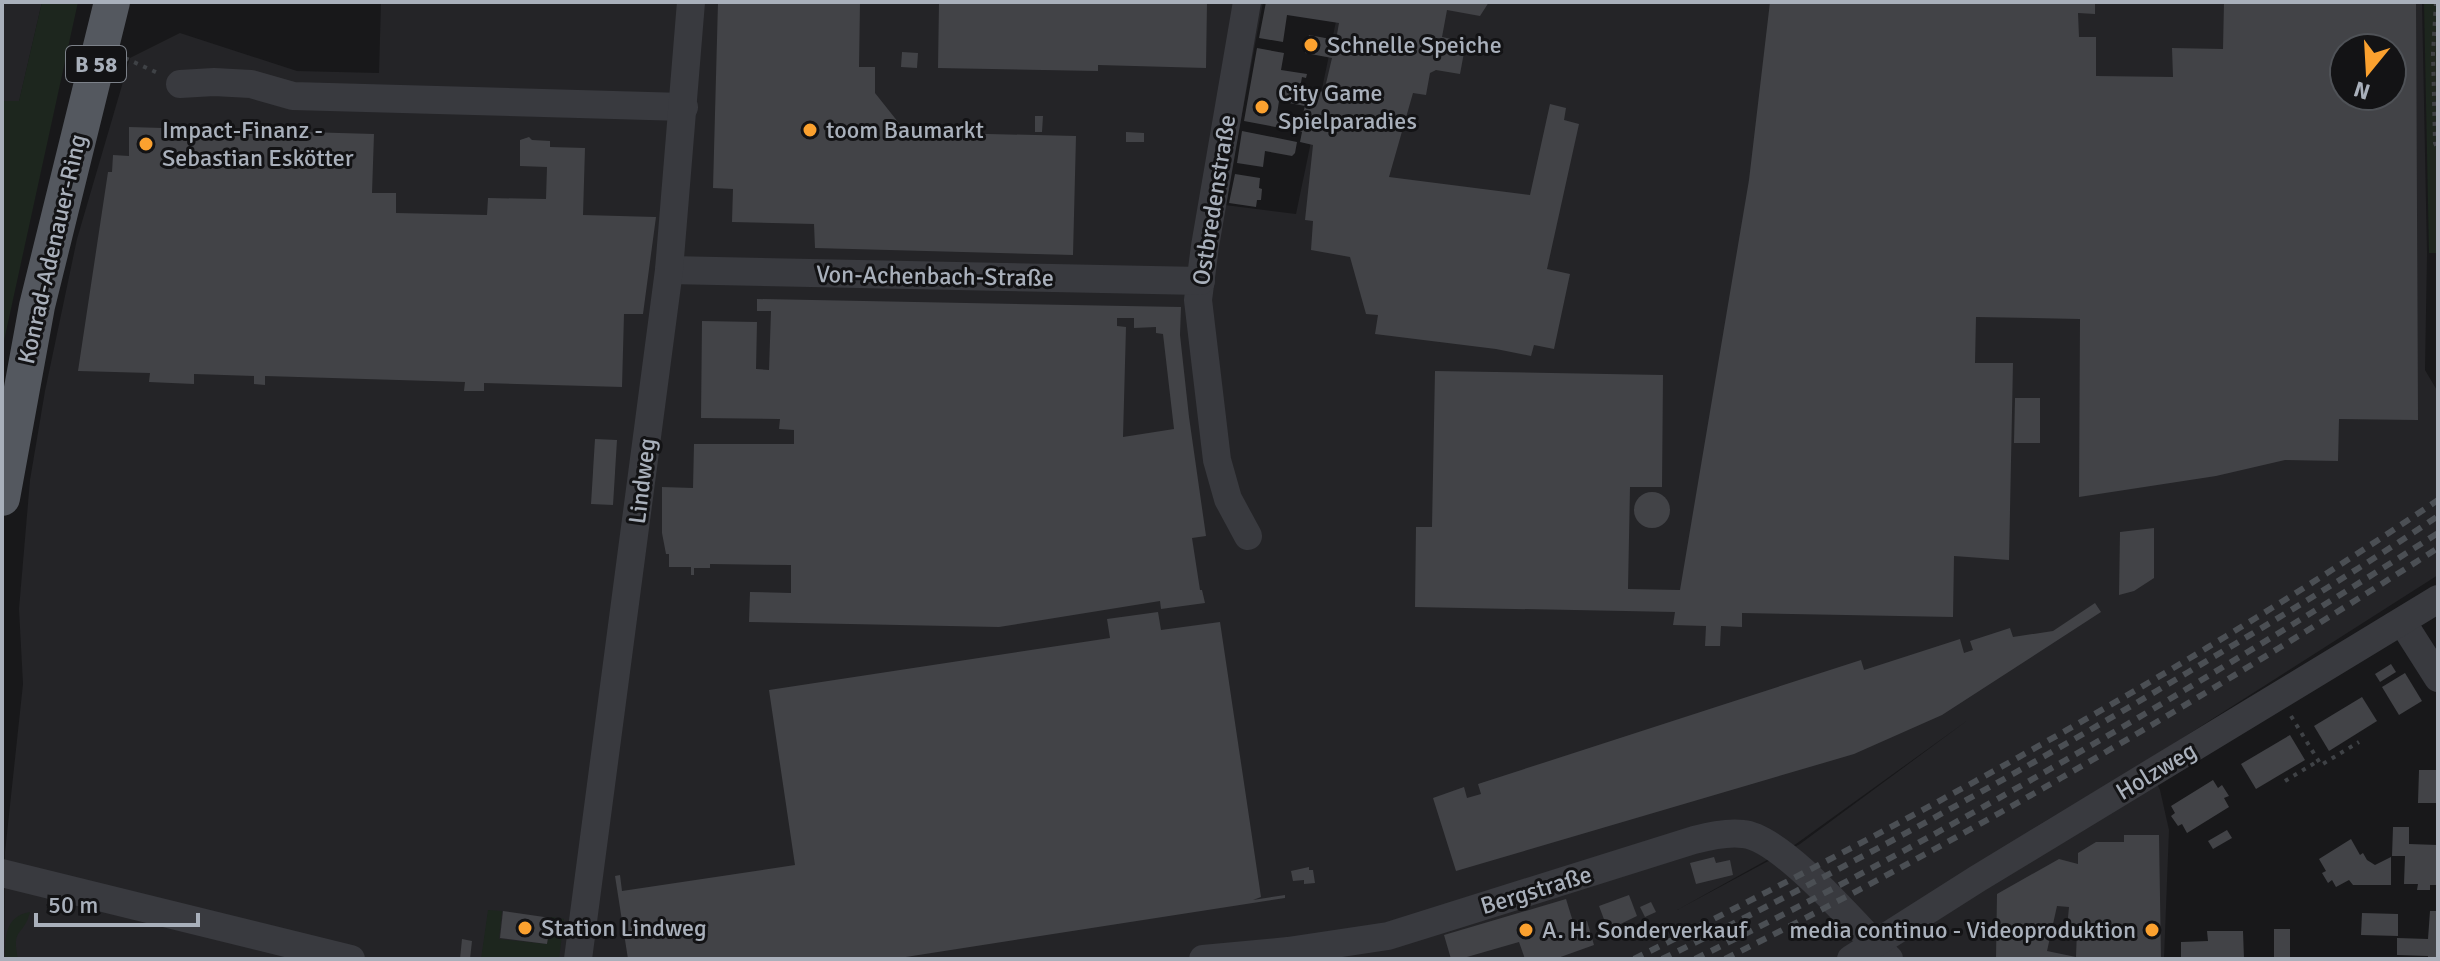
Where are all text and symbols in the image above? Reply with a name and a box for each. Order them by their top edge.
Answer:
place label: Schnelle Speiche [1327,30,1502,60]
north arrow [2328,32,2408,112]
marker: Schnelle Speiche [1302,36,1320,54]
road number: B 58 [66,46,126,82]
text: N [2351,75,2373,106]
place label: City Game Spielparadies [1278,78,1417,136]
marker: City Game Spielparadies [1253,98,1271,116]
street label: Ostbredenstraße [1186,113,1242,287]
place label: Impact-Finanz - Sebastian Eskötter [162,115,354,173]
place label: toom Baumarkt [826,115,984,145]
marker: toom Baumarkt [801,121,819,139]
street label: Konrad-Adenauer-Ring [11,131,93,367]
marker: Impact-Finanz - Sebastian Eskötter [137,135,155,153]
street label: Von-Achenbach-Straße [816,259,1054,293]
street label: Lindweg [622,436,662,526]
street label: Holzweg [2110,735,2202,807]
street label: Bergstraße [1477,859,1595,921]
scale bar [36,877,198,927]
text: 50 m [48,890,98,920]
place label: Station Lindweg [541,913,707,943]
place label: A. H. Sonderverkauf [1542,915,1748,945]
place label: media continuo - Videoproduktion [1789,915,2136,945]
marker: Station Lindweg [516,919,534,937]
marker: A. H. Sonderverkauf [1517,921,1535,939]
marker: media continuo - Videoproduktion [2143,921,2161,939]

